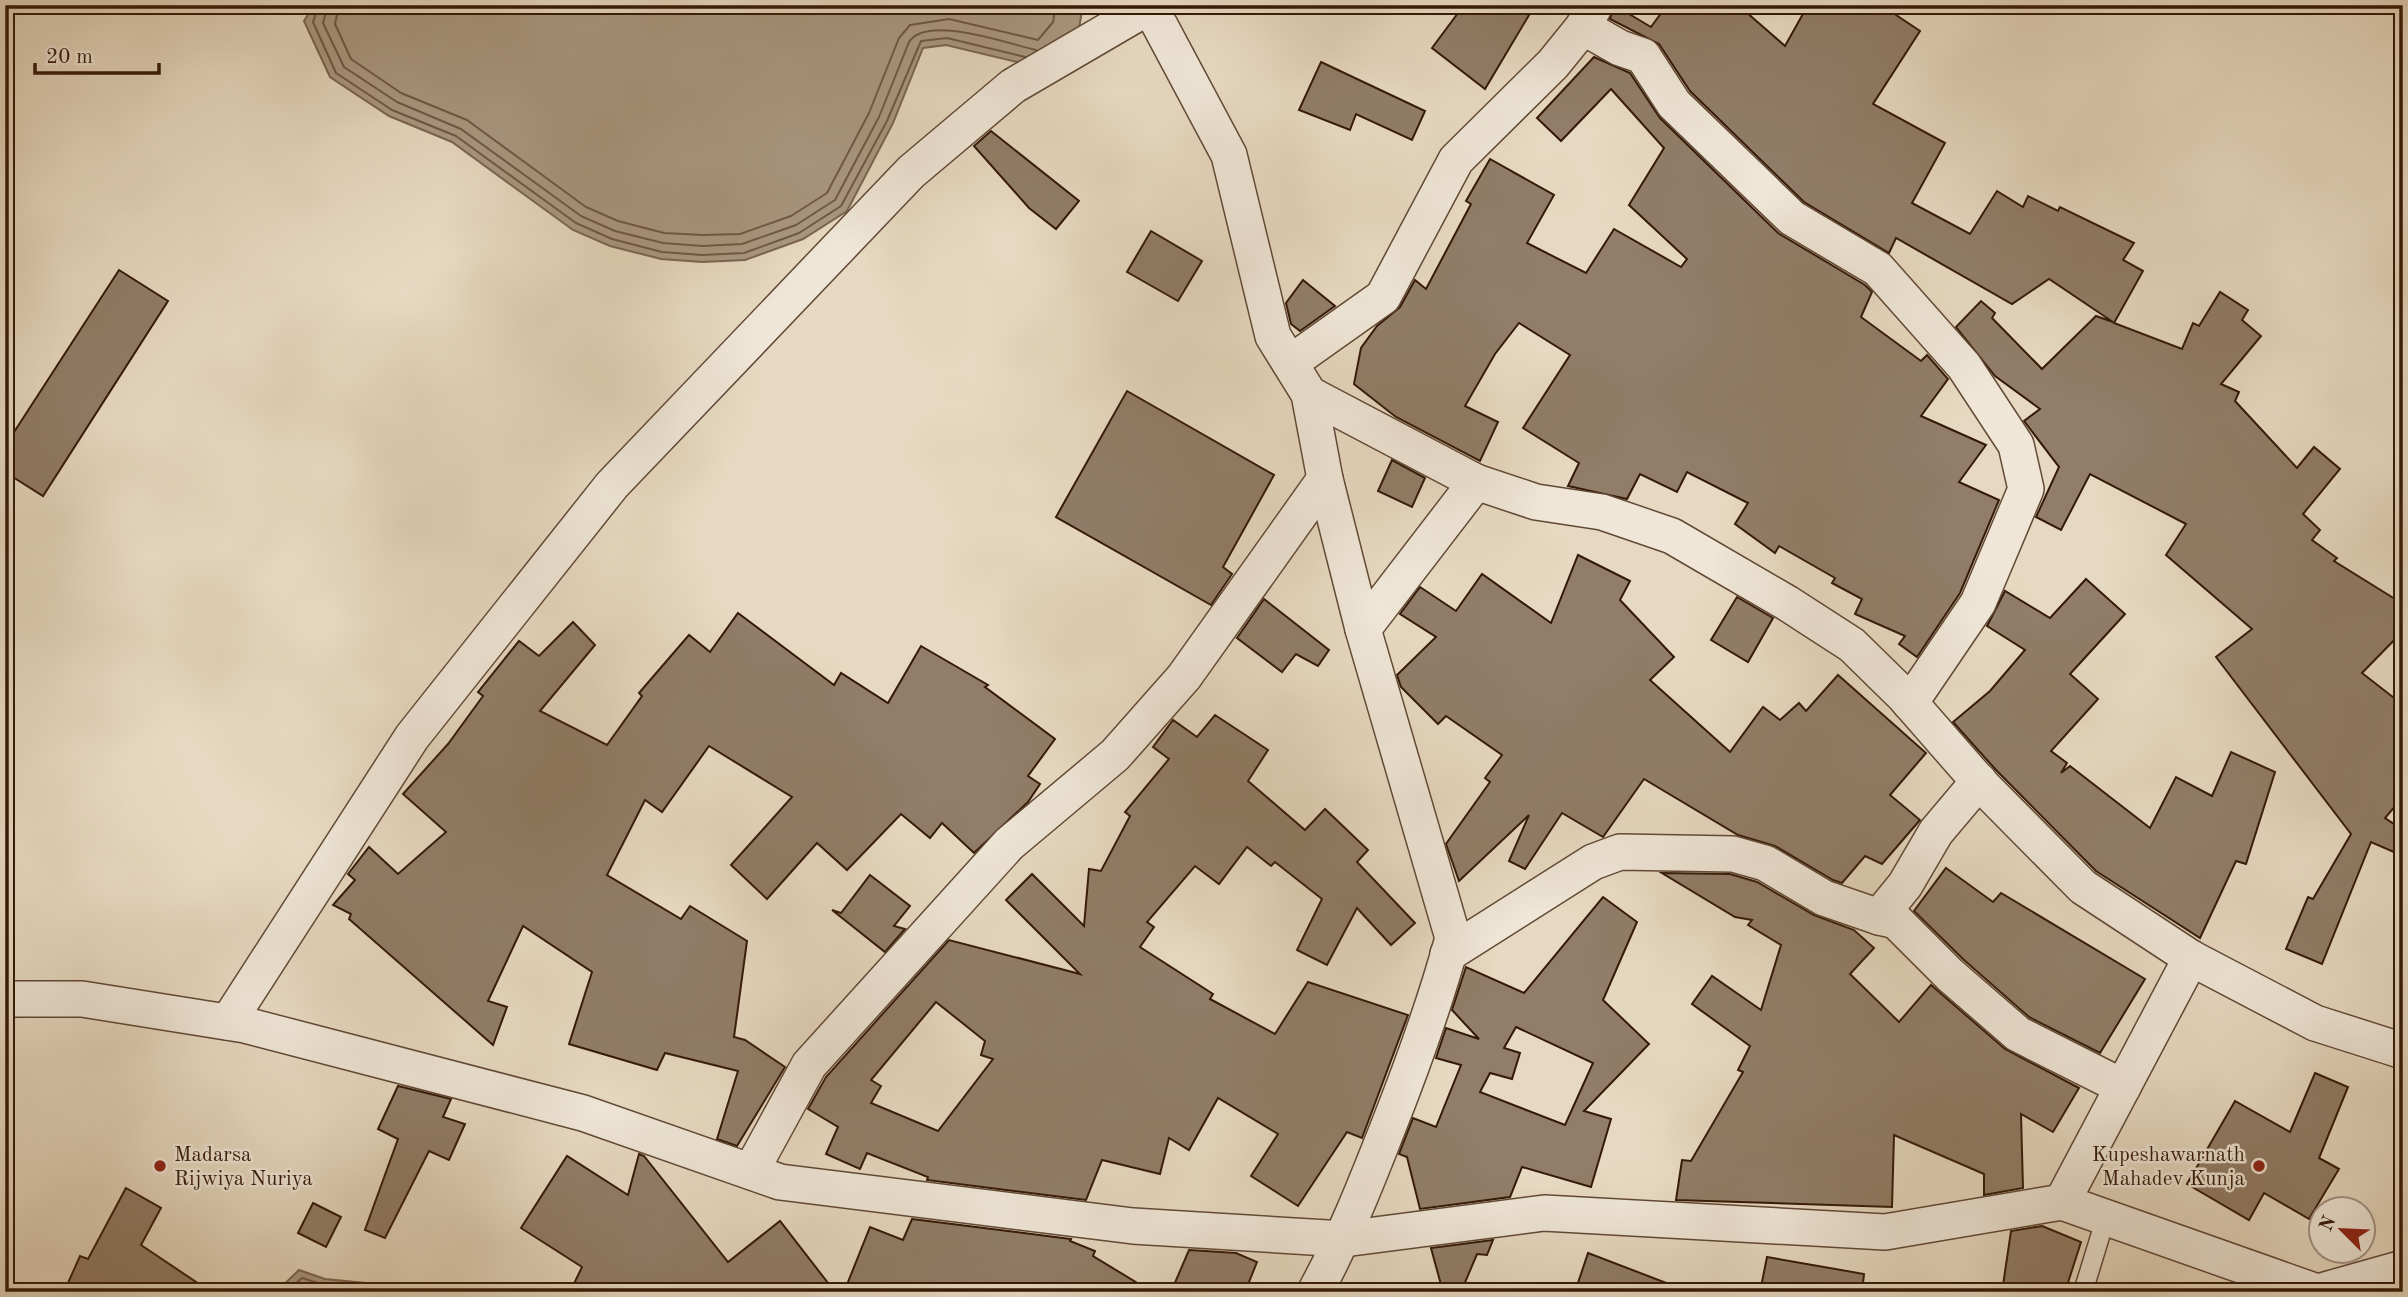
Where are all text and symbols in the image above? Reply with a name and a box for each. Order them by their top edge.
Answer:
scale bar [35,32,159,76]
text: 20 m [46,47,93,68]
place label: Madarsa Rijwiya Nuriya [174,1145,313,1190]
place label: Kupeshawarnath Mahadev Kunja [2092,1145,2245,1190]
marker: Madarsa Rijwiya Nuriya [152,1158,168,1174]
marker: Kupeshawarnath Mahadev Kunja [2251,1158,2267,1174]
north arrow [2306,1196,2376,1266]
text: N [2317,1213,2341,1235]

